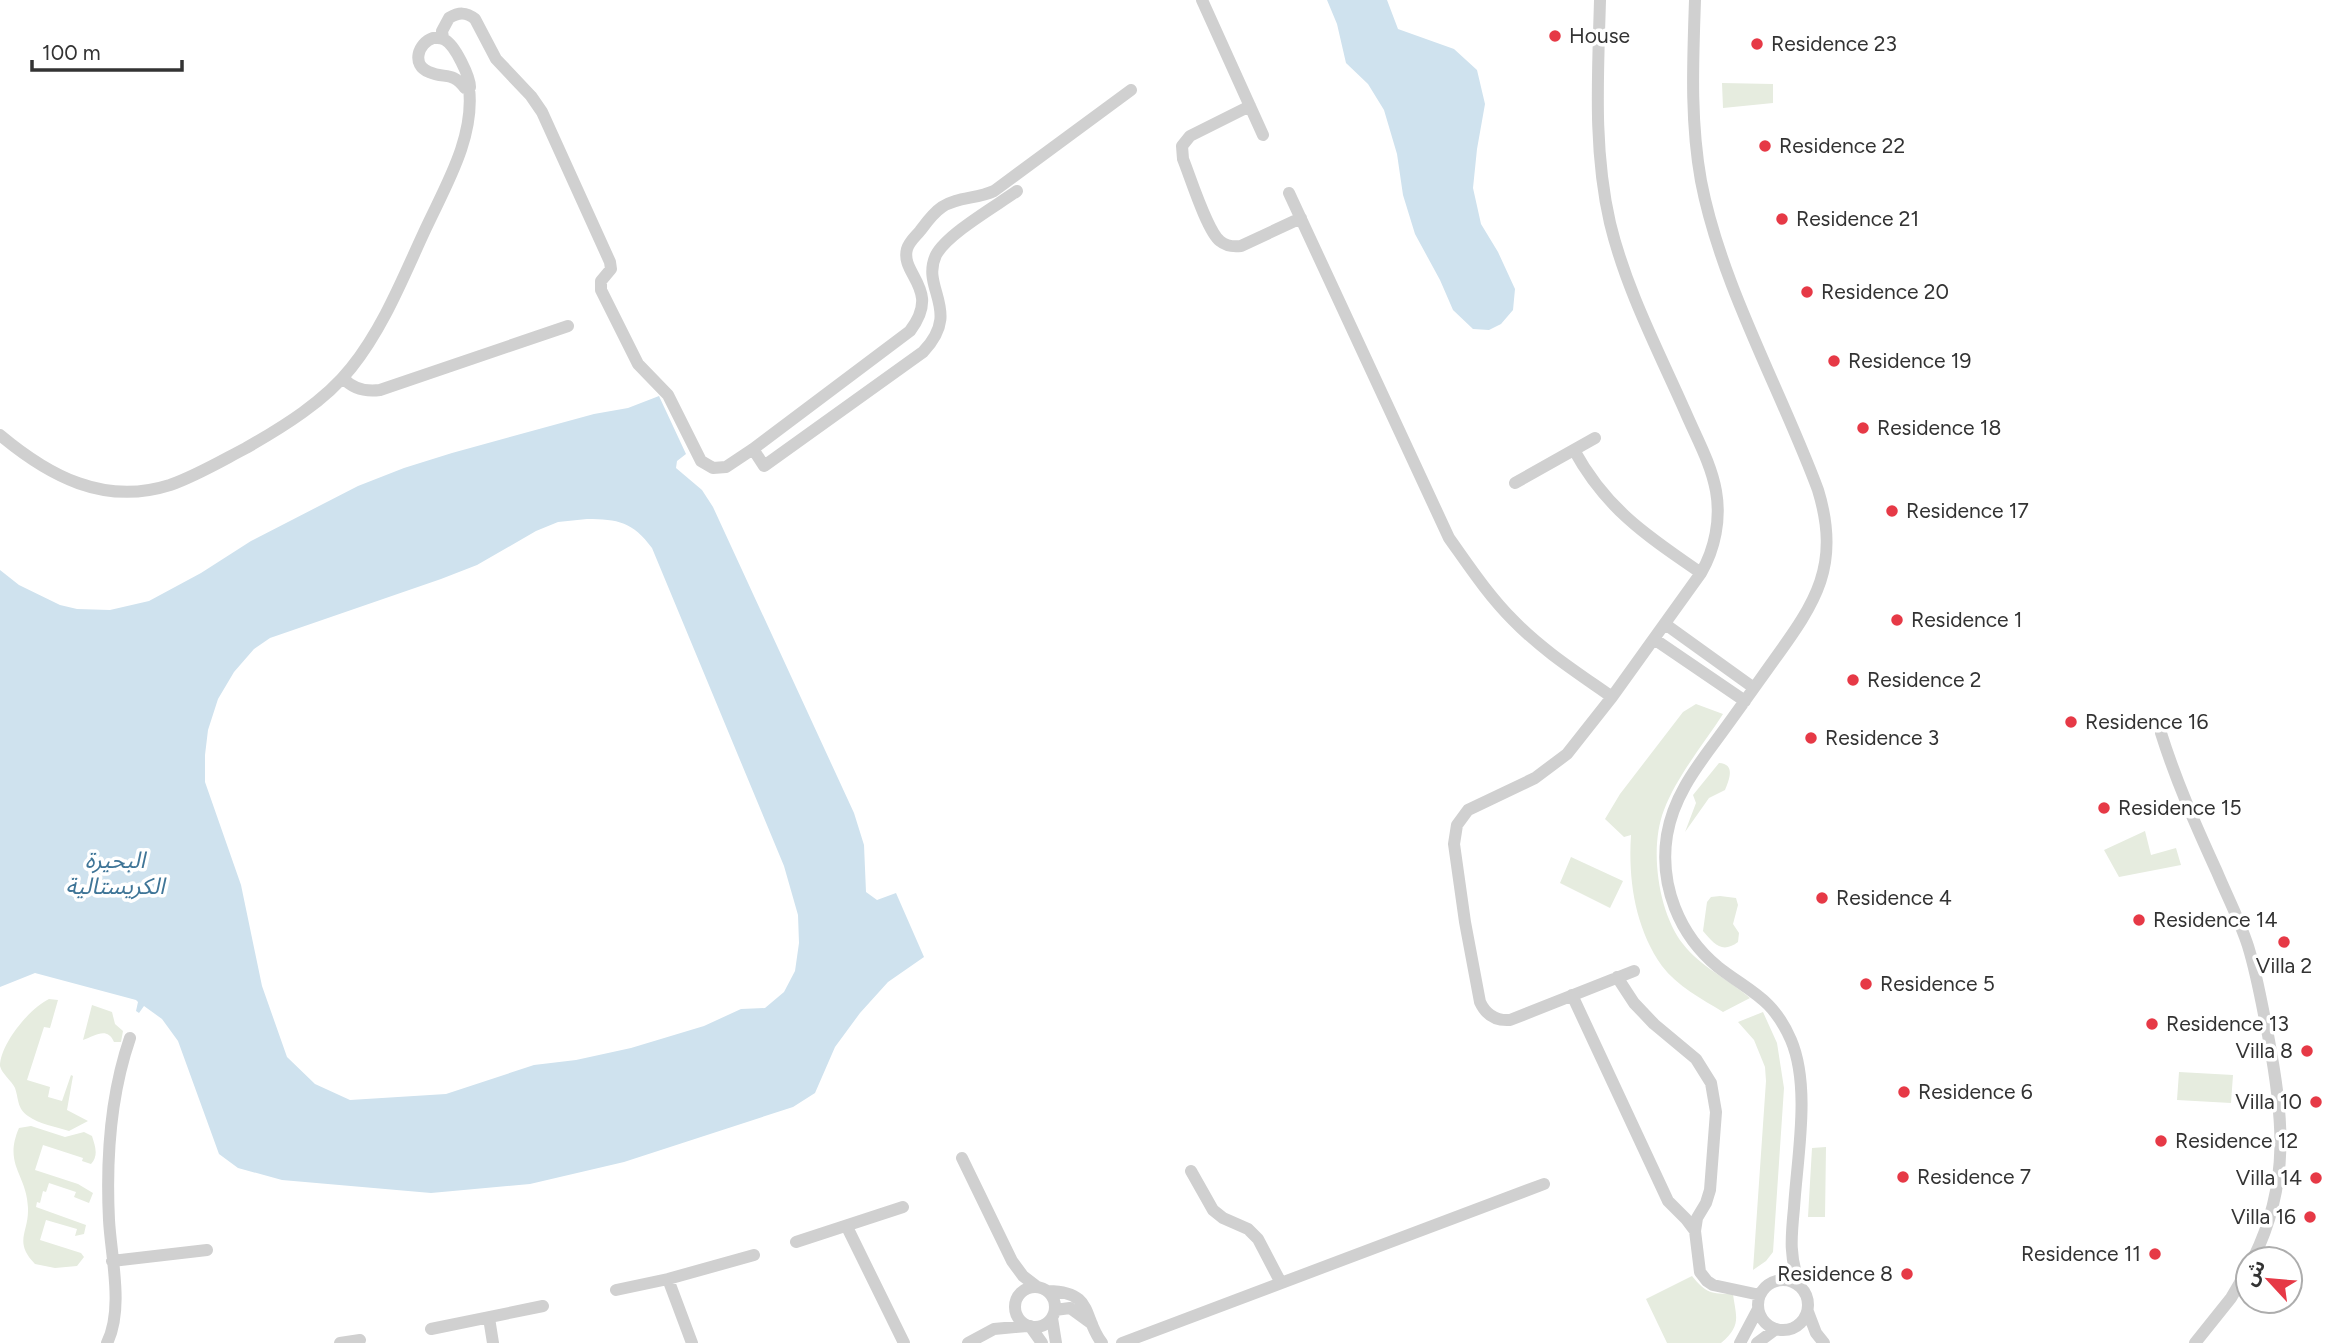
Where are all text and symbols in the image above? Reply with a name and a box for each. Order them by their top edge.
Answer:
place label: House [1569,23,1630,48]
scale bar [32,28,182,72]
marker: House [1547,28,1563,44]
place label: Residence 23 [1771,31,1897,56]
marker: Residence 23 [1749,36,1765,52]
text: 100 m [42,40,101,65]
place label: Residence 22 [1779,133,1905,158]
marker: Residence 22 [1757,138,1773,154]
place label: Residence 21 [1796,206,1919,231]
marker: Residence 21 [1774,211,1790,227]
place label: Residence 20 [1821,279,1949,304]
marker: Residence 20 [1799,284,1815,300]
place label: Residence 19 [1848,348,1971,373]
marker: Residence 19 [1826,353,1842,369]
place label: Residence 18 [1877,415,2001,440]
marker: Residence 18 [1855,420,1871,436]
place label: Residence 17 [1906,498,2029,523]
marker: Residence 17 [1884,503,1900,519]
place label: Residence 1 [1911,607,2022,632]
marker: Residence 1 [1889,612,1905,628]
place label: Residence 2 [1867,667,1982,692]
marker: Residence 2 [1845,672,1861,688]
place label: Residence 16 [2085,709,2208,734]
marker: Residence 16 [2063,714,2079,730]
place label: Residence 3 [1825,725,1939,750]
marker: Residence 3 [1803,730,1819,746]
place label: Residence 15 [2118,795,2242,820]
marker: Residence 15 [2096,800,2112,816]
water label: البحيرة الكريستالية [66,846,167,900]
place label: Residence 4 [1836,885,1952,910]
marker: Residence 4 [1814,890,1830,906]
place label: Residence 14 [2153,907,2278,932]
marker: Residence 14 [2131,912,2147,928]
marker: Villa 2 [2276,934,2292,950]
place label: Villa 2 [2256,953,2312,978]
place label: Residence 5 [1880,971,1995,996]
marker: Residence 5 [1858,976,1874,992]
place label: Residence 13 [2166,1011,2289,1036]
marker: Residence 13 [2144,1016,2160,1032]
place label: Villa 8 [2236,1038,2293,1063]
marker: Villa 8 [2299,1043,2315,1059]
place label: Residence 6 [1918,1079,2033,1104]
marker: Residence 6 [1896,1084,1912,1100]
place label: Villa 10 [2235,1089,2302,1114]
marker: Villa 10 [2308,1094,2324,1110]
place label: Residence 12 [2175,1128,2298,1153]
marker: Residence 12 [2153,1133,2169,1149]
place label: Residence 7 [1917,1164,2031,1189]
place label: Villa 14 [2236,1165,2302,1190]
marker: Residence 7 [1895,1169,1911,1185]
marker: Villa 14 [2308,1170,2324,1186]
place label: Villa 16 [2231,1204,2296,1229]
marker: Villa 16 [2302,1209,2318,1225]
place label: Residence 11 [2021,1241,2141,1266]
north arrow [2234,1245,2304,1315]
marker: Residence 11 [2147,1246,2163,1262]
text: ش [2238,1256,2270,1290]
place label: Residence 8 [1777,1261,1893,1286]
marker: Residence 8 [1899,1266,1915,1282]

